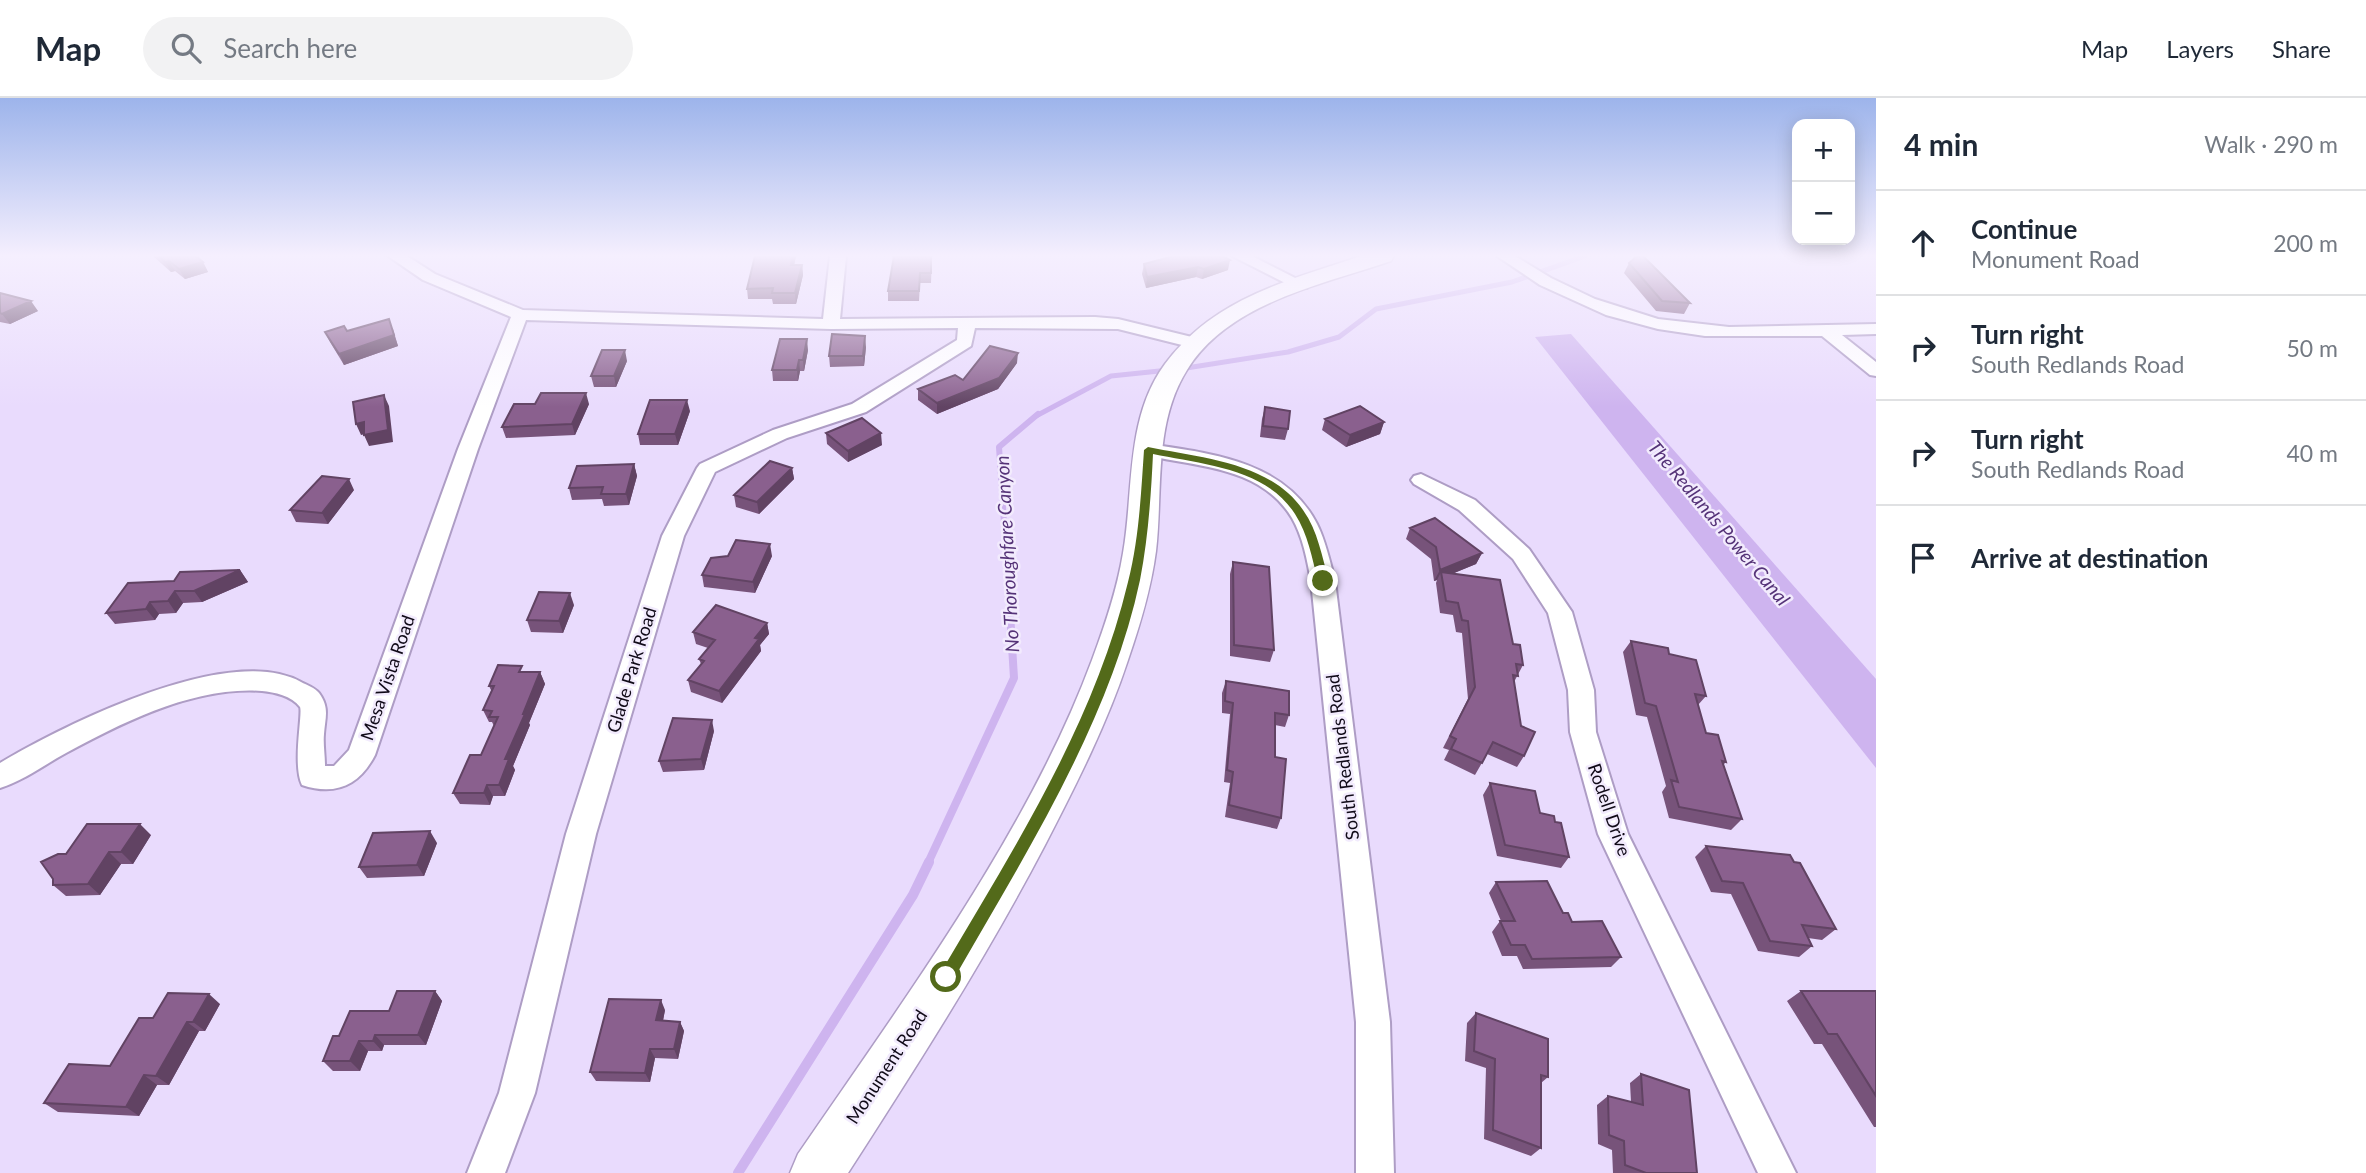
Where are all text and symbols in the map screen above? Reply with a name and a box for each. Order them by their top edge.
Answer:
search box [143,17,633,80]
text: Map [35,28,101,68]
icon: search [167,29,205,67]
text: Search here [223,32,357,64]
text: Map [2081,34,2128,63]
text: Layers [2166,34,2234,63]
text: Share [2272,34,2331,63]
map controls [1792,119,1855,245]
button: + [1792,119,1855,182]
text: 4 min [1904,126,1978,162]
text: Walk · 290 m [2204,130,2338,158]
button: − [1792,182,1855,245]
text: Continue [1971,213,2077,245]
icon: ahead [1904,224,1942,262]
text: 200 m [2273,229,2338,257]
text: Monument Road [1971,245,2140,273]
text: Turn right [1971,318,2084,350]
icon: right [1904,329,1942,367]
text: 50 m [2287,334,2338,362]
text: South Redlands Road [1971,350,2184,378]
text: Turn right [1971,423,2084,455]
icon: right [1904,434,1942,472]
water label: The Redlands Power Canal [1644,435,1795,610]
text: 40 m [2287,439,2338,467]
water label: No Thoroughfare Canyon [990,455,1023,653]
text: South Redlands Road [1971,455,2184,483]
icon: arrive [1904,539,1942,577]
text: Arrive at destination [1971,542,2208,574]
route end [1307,565,1338,596]
street label: Glade Park Road [601,604,661,735]
street label: Mesa Vista Road [355,612,419,743]
street label: South Redlands Road [1321,673,1363,841]
street label: Rodell Drive [1584,760,1636,859]
route start [930,961,961,992]
street label: Monument Road [841,1005,931,1128]

